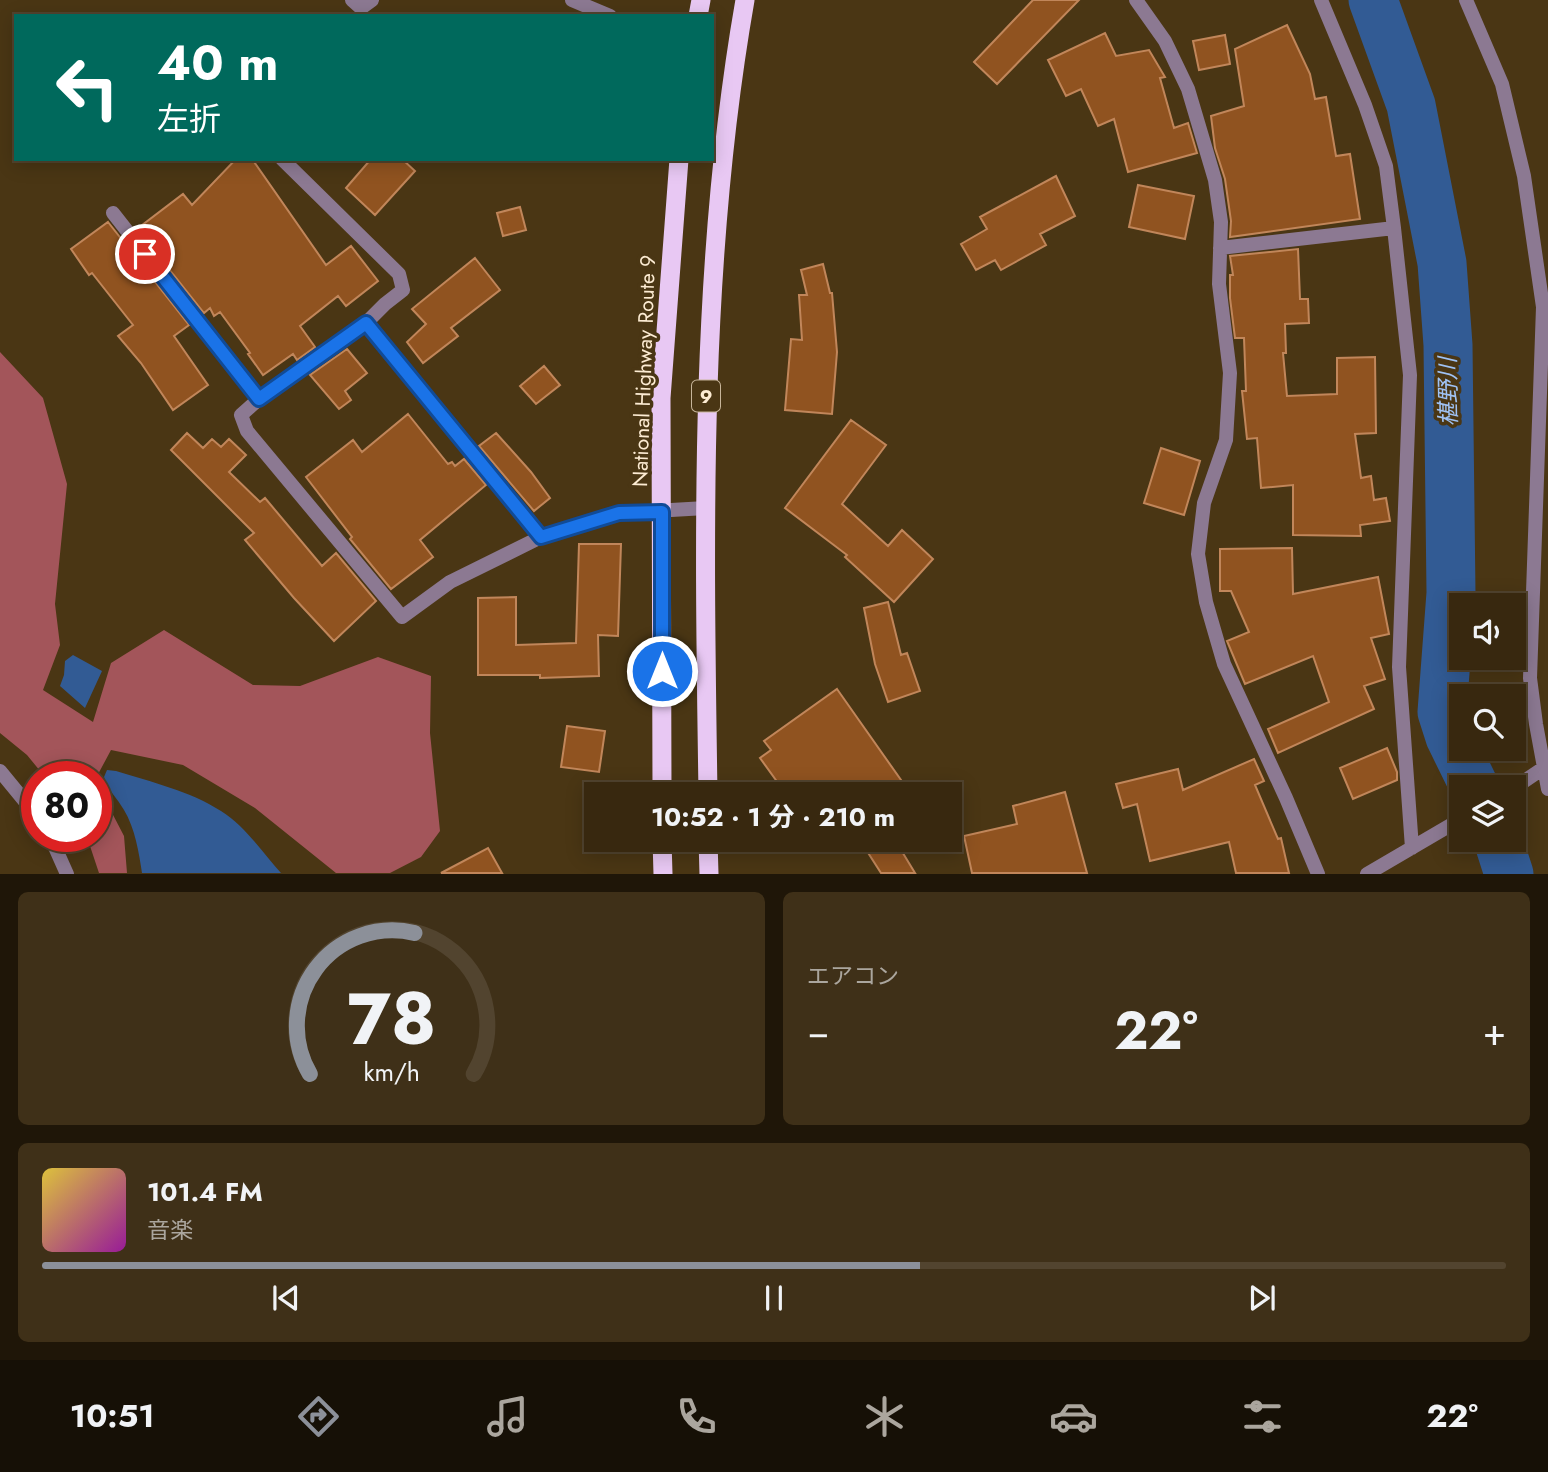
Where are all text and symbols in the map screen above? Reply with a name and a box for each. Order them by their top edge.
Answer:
text: 40 m [157,28,279,98]
icon: left [42,42,133,133]
text: 左折 [157,96,221,142]
pin [115,224,175,284]
icon: arrive [126,235,164,273]
street label: National Highway Route 9 [625,254,663,488]
water label: 椹野川 [1430,354,1466,427]
road number: 9 [692,380,720,412]
map controls [1449,593,1526,852]
button: sound [1449,593,1526,670]
position arrow [625,634,699,708]
button: search [1449,684,1526,761]
speed limit sign: 80 [21,761,112,852]
button: layers [1449,775,1526,852]
text: 10:52 · 1 分 · 210 m [651,798,895,836]
text: エアコン [807,959,899,993]
text: 78 [347,967,436,1072]
text: 22° [1114,993,1198,1069]
text: − [807,1004,829,1059]
text: + [1483,1004,1506,1059]
text: km/h [363,1054,420,1090]
text: 101.4 FM [147,1173,263,1211]
text: 音楽 [147,1213,193,1247]
icon: previous [267,1279,305,1317]
icon: pause [755,1279,793,1317]
icon: next [1243,1279,1281,1317]
icon: directions [294,1392,343,1441]
icon: music [483,1392,532,1441]
icon: phone [672,1392,721,1441]
icon: climate [860,1392,909,1441]
icon: car [1049,1392,1098,1441]
icon: filters [1238,1392,1287,1441]
text: 10:51 [70,1393,155,1439]
text: 22° [1427,1393,1478,1439]

